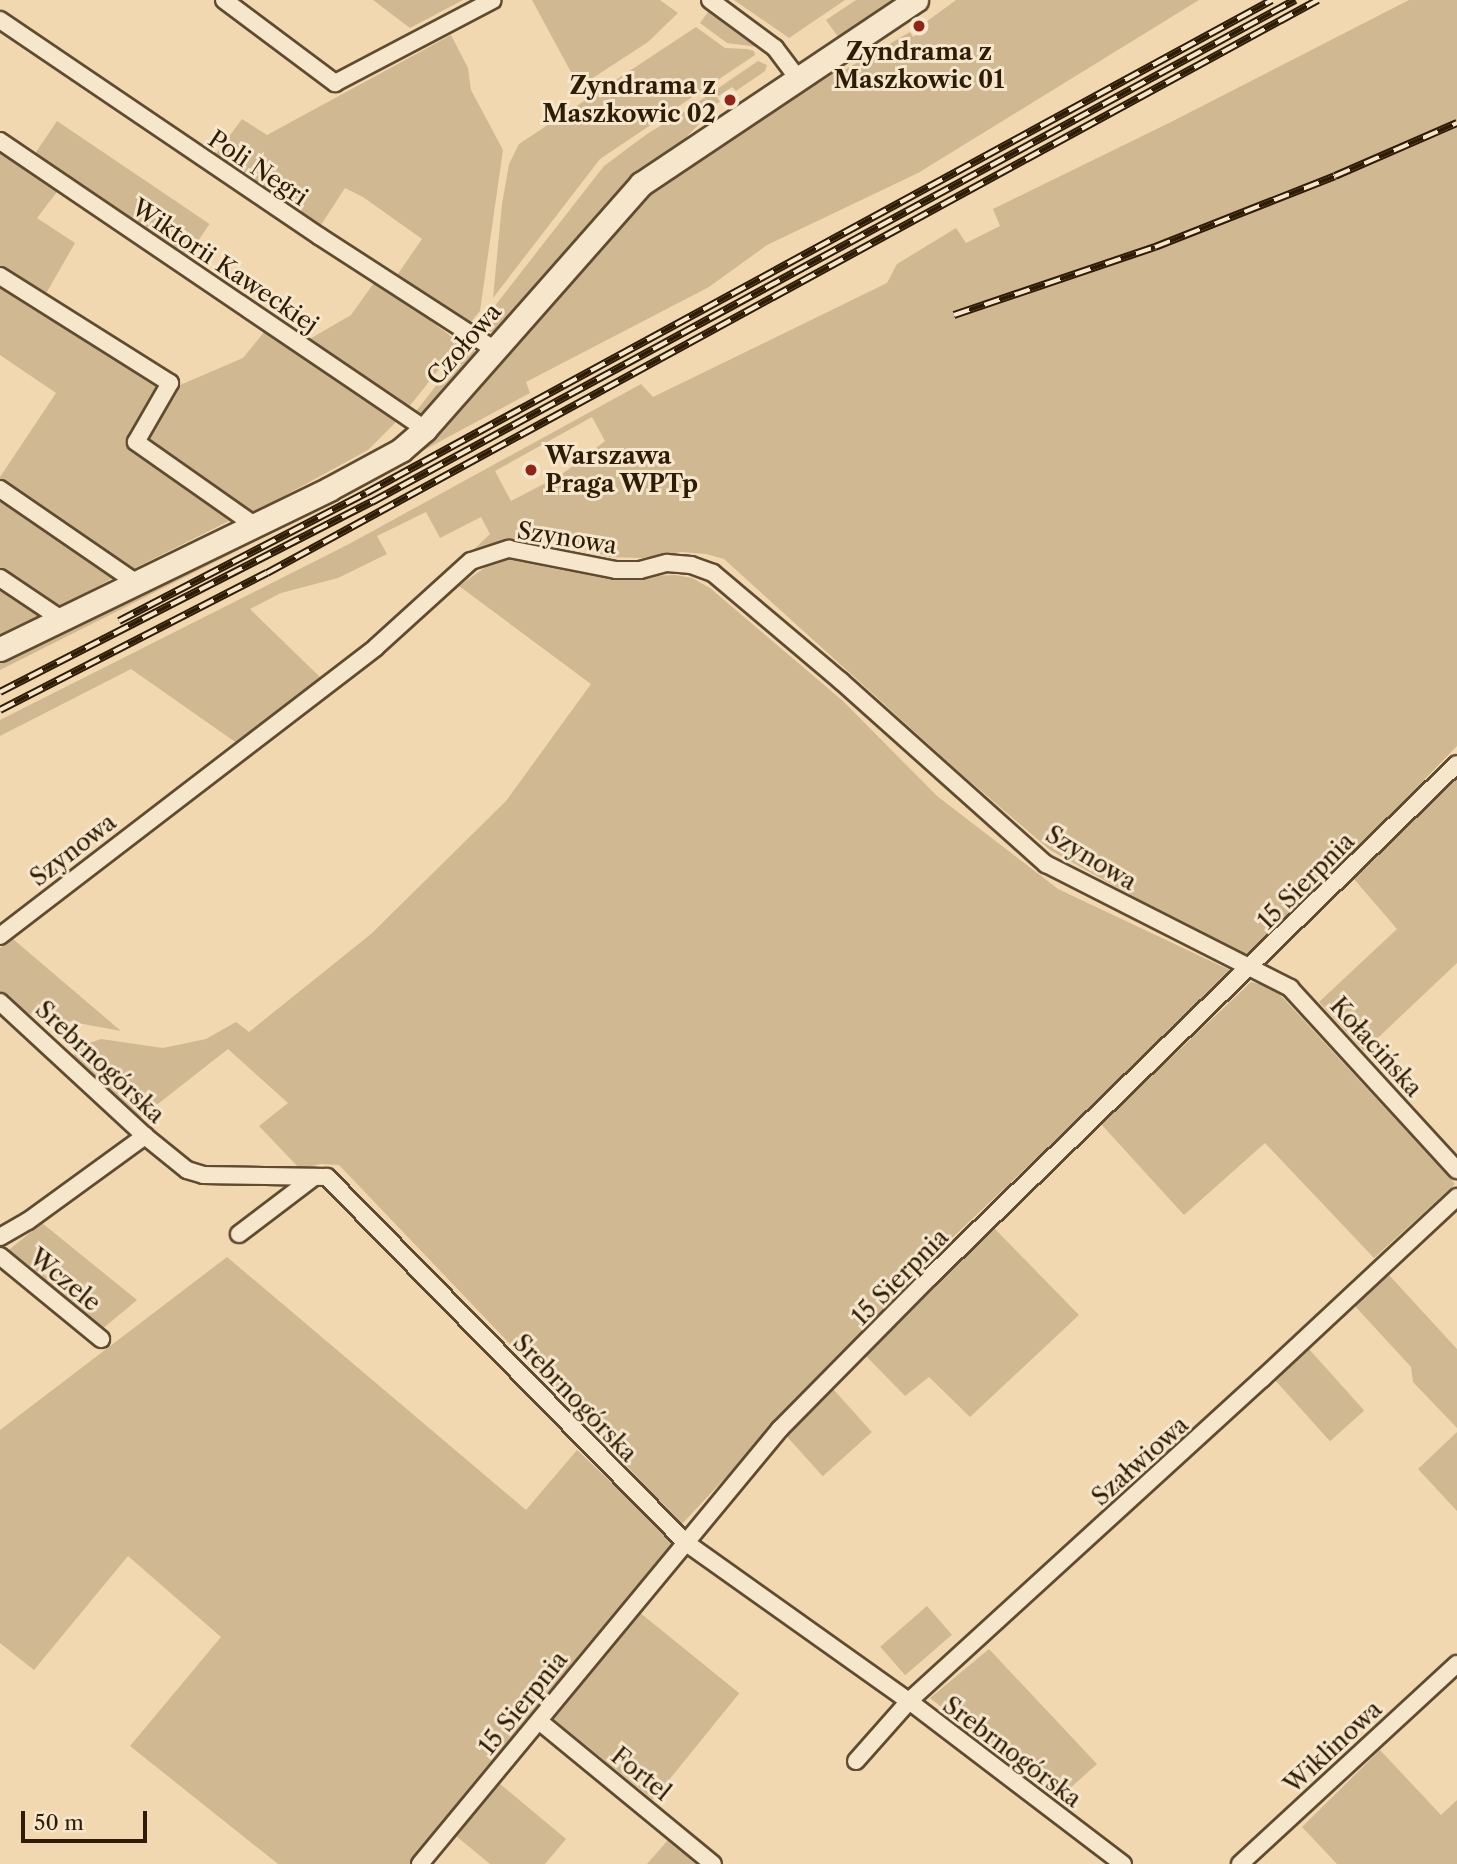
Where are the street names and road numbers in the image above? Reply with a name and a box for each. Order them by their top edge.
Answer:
street label: Poli Negri [203,124,313,212]
street label: Wiktorii Kaweckiej [126,193,324,339]
street label: Czołowa [421,297,507,391]
street label: Szynowa [515,516,619,560]
street label: Szynowa [24,808,122,892]
street label: Szynowa [1040,820,1142,896]
street label: 15 Sierpnia [1252,827,1360,935]
street label: Kołacińska [1324,991,1428,1103]
street label: Srebrnogórska [30,995,170,1129]
street label: 15 Sierpnia [846,1223,954,1331]
street label: Wczele [24,1243,106,1317]
street label: Srebrnogórska [507,1328,643,1468]
street label: Szałwiowa [1086,1410,1194,1512]
street label: 15 Sierpnia [473,1646,573,1760]
street label: Srebrnogórska [937,1691,1087,1813]
street label: Wiklinowa [1278,1695,1388,1799]
street label: Fortel [605,1741,677,1807]

